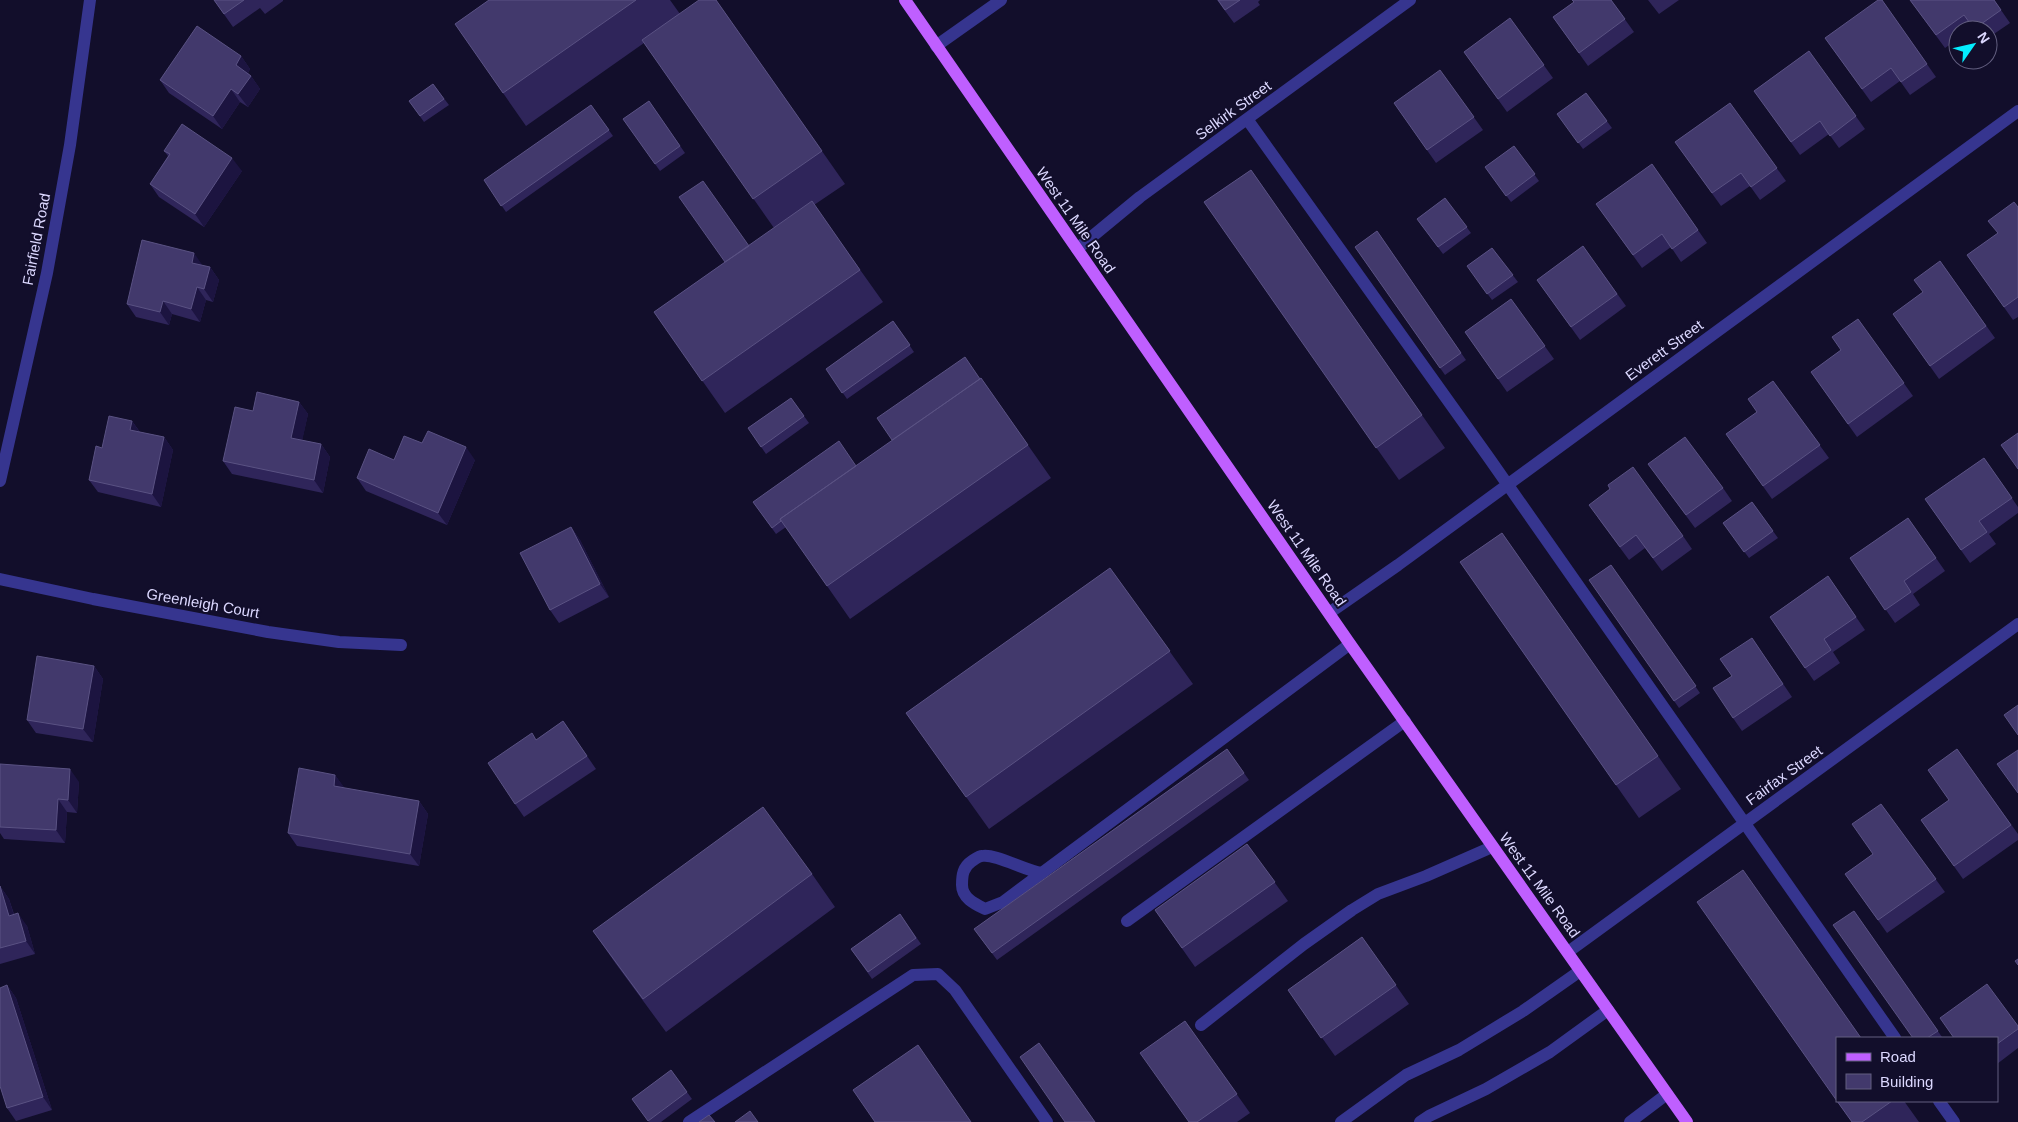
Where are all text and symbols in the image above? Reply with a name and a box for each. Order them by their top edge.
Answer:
north arrow [1948,20,1998,70]
text: N [1974,29,1993,46]
street label: Selkirk Street [1192,76,1275,143]
street label: West 11 Mile Road [1033,164,1119,276]
street label: Fairfield Road [19,192,53,286]
street label: Everett Street [1622,316,1707,384]
street label: West 11 Mile Road [1264,497,1350,609]
street label: Greenleigh Court [145,585,262,621]
street label: Fairfax Street [1743,741,1826,808]
street label: West 11 Mile Road [1496,829,1584,941]
legend [1836,1037,1998,1102]
text: Road [1880,1048,1916,1065]
text: Building [1880,1073,1933,1090]

